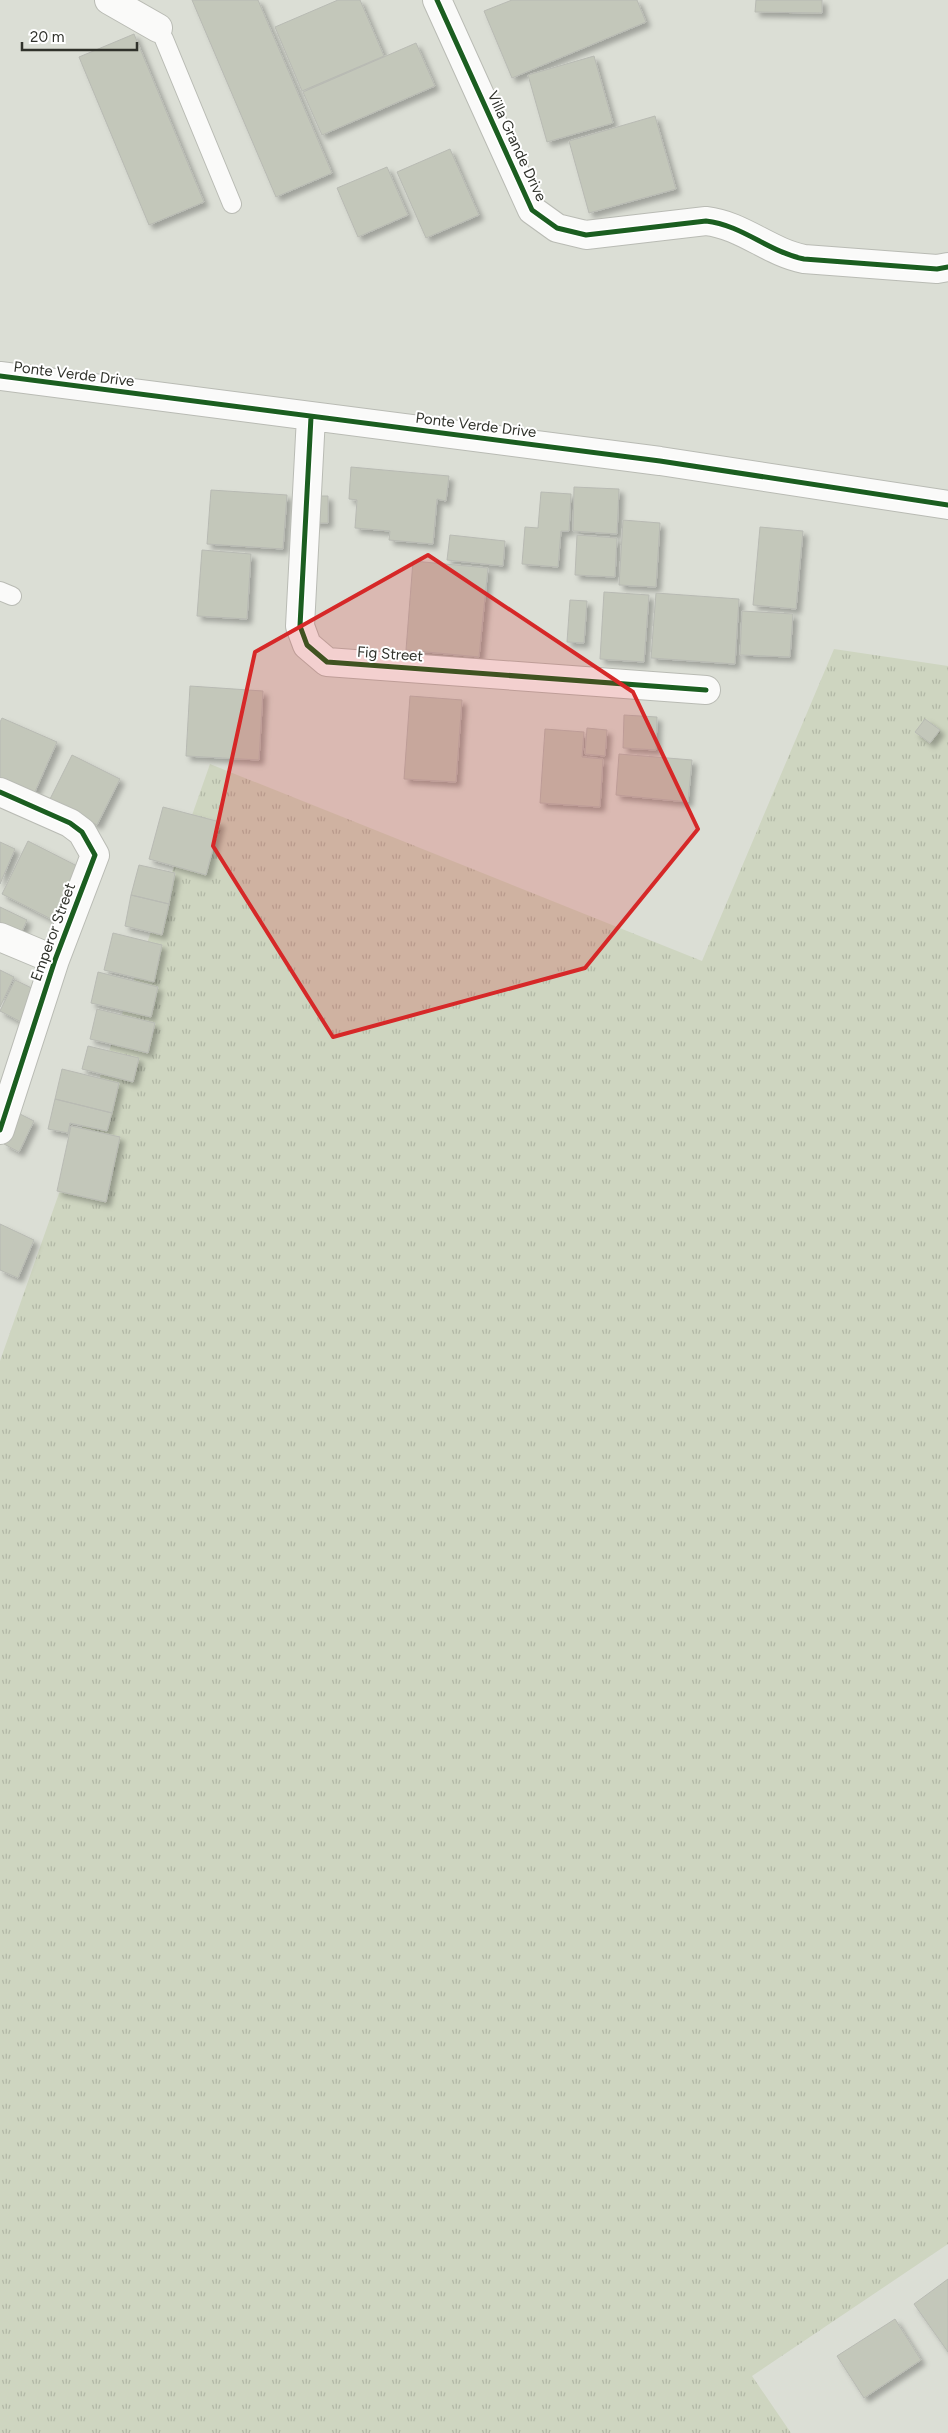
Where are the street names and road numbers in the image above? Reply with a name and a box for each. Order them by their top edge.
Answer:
street label: Villa Grande Drive [484,88,550,204]
street label: Ponte Verde Drive [13,358,135,390]
street label: Ponte Verde Drive [415,409,537,441]
street label: Fig Street [356,643,424,665]
street label: Emperor Street [27,880,79,984]

